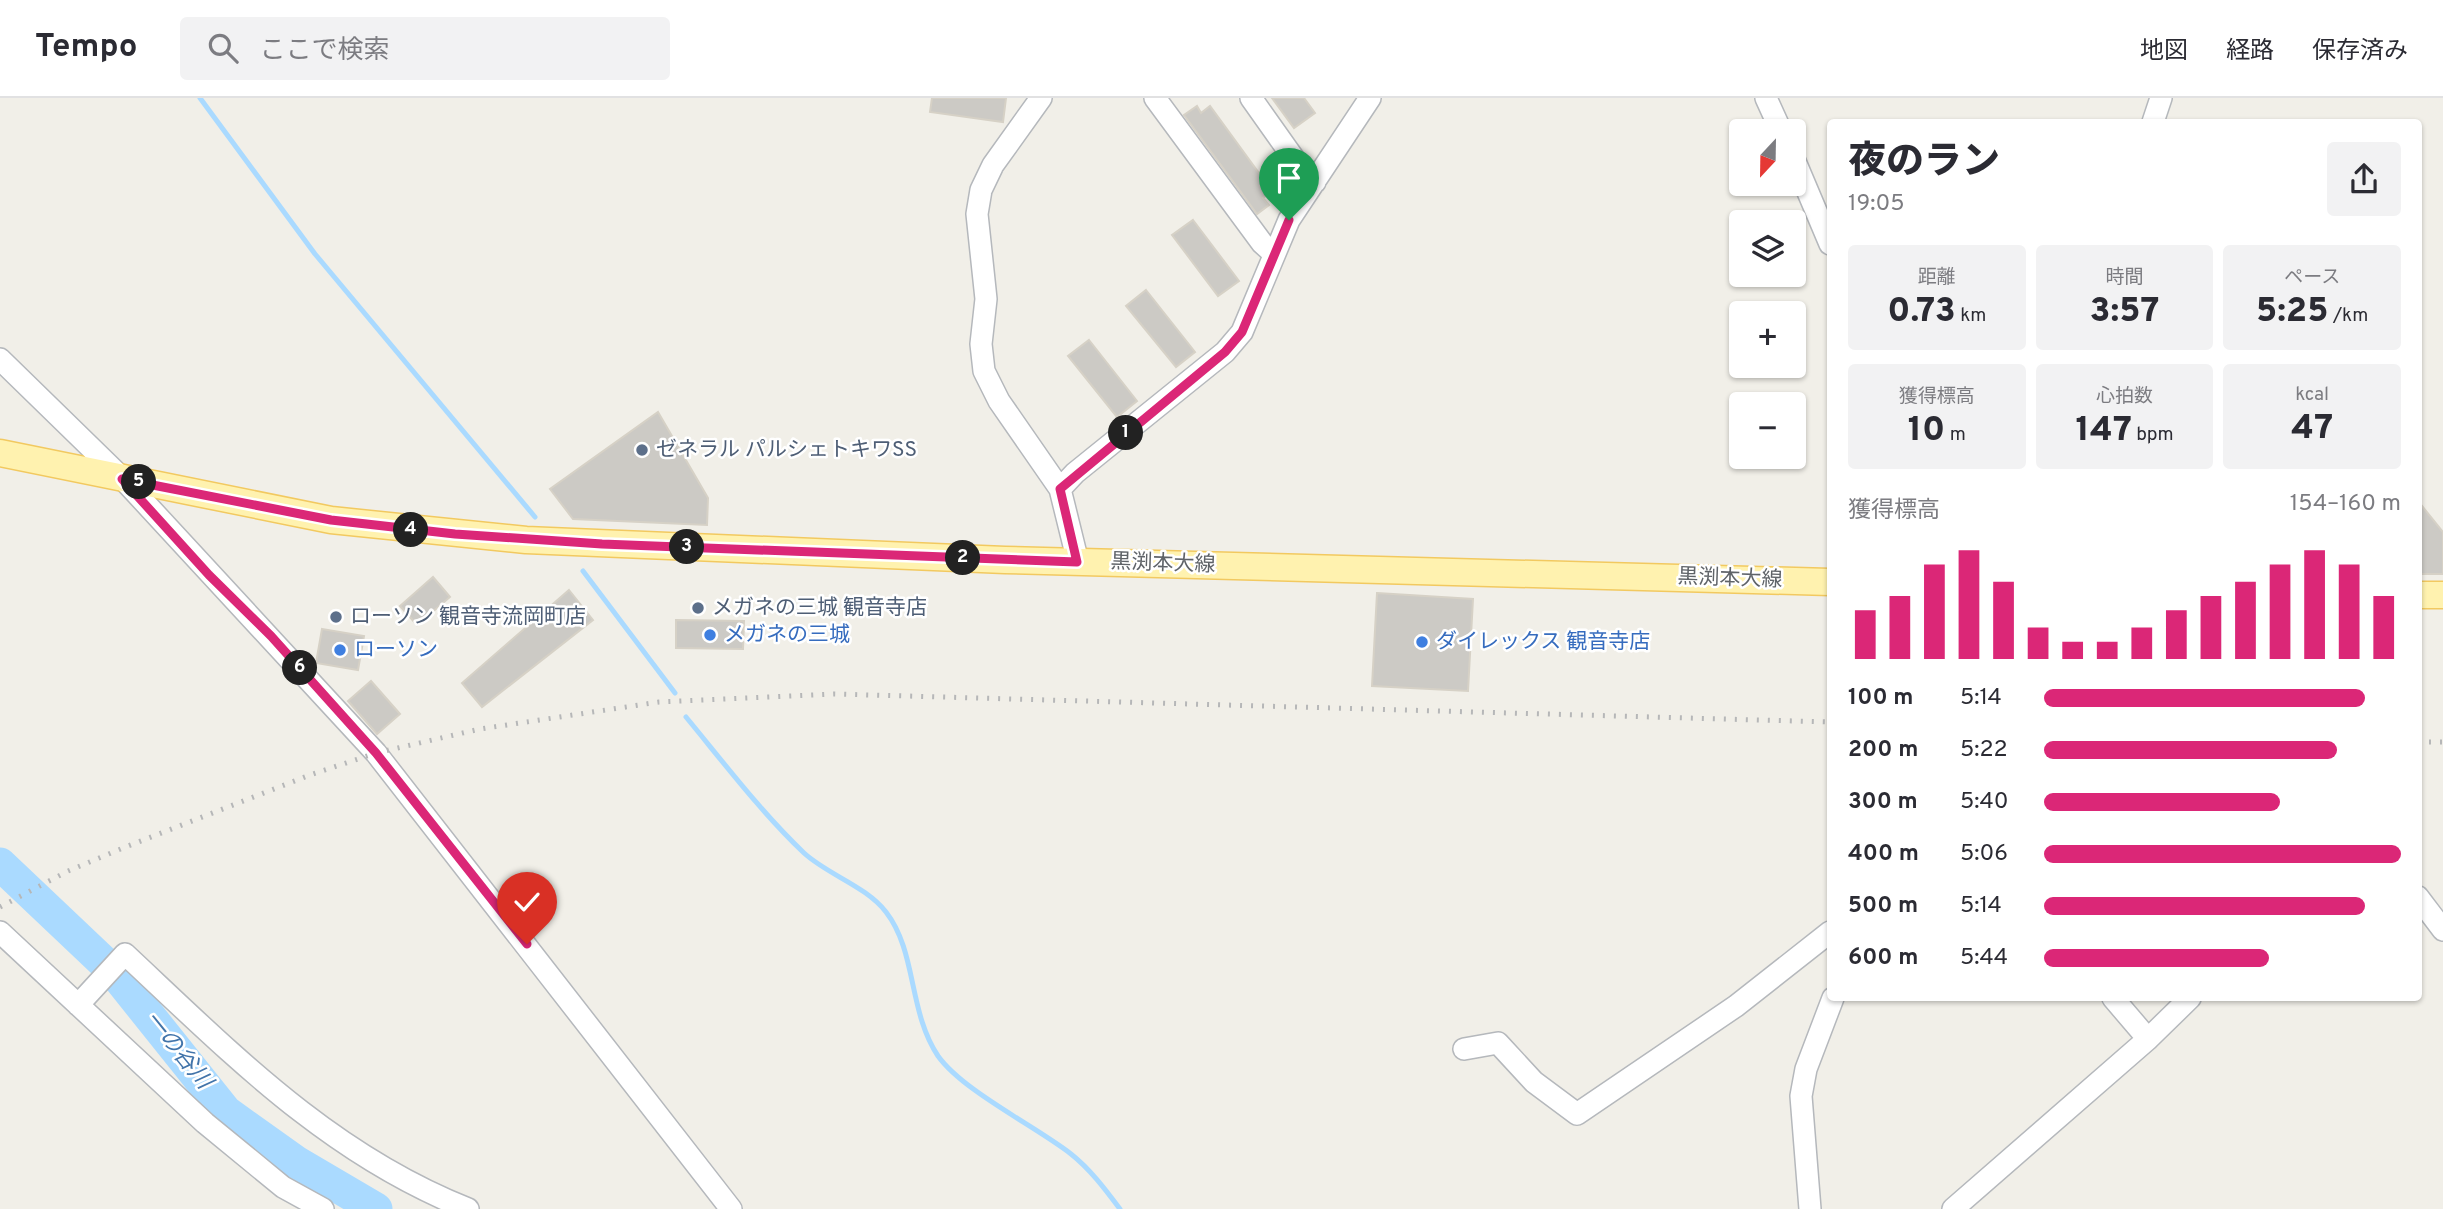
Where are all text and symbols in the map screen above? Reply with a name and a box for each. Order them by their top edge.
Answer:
search box [180,17,670,80]
text: Tempo [35,27,138,69]
icon: search [204,29,242,67]
text: ここで検索 [260,35,390,68]
text: 地図 [2140,37,2188,67]
text: 経路 [2226,37,2274,67]
text: 保存済み [2312,37,2408,67]
north arrow [1729,119,1806,196]
map controls [1729,119,1806,469]
text: 夜のラン [1848,139,2000,188]
button: share [2327,142,2401,216]
pin [1259,148,1319,220]
icon: arrive [1270,159,1308,197]
text: 19:05 [1848,190,1905,219]
button: layers [1729,210,1806,287]
text: 距離 [1918,266,1956,290]
text: 時間 [2105,266,2144,290]
text: ペース [2284,266,2340,290]
text: 0.73 [1887,290,1956,334]
text: 3:57 [2089,290,2160,334]
text: 5:25 [2256,290,2329,334]
button: + [1729,301,1806,378]
text: km [1956,304,1986,328]
text: /km [2329,304,2368,328]
text: kcal [2295,383,2329,407]
text: 獲得標高 [1899,385,1975,409]
text: 心拍数 [2096,385,2153,409]
button: − [1729,392,1806,469]
text: 47 [2291,407,2333,451]
text: 10 [1908,409,1945,453]
text: 147 [2075,409,2132,453]
pin: 1 [1108,416,1144,450]
text: 1 [1122,420,1129,444]
text: m [1945,423,1966,447]
text: bpm [2132,423,2174,447]
place label: ゼネラル パルシェトキワSS [656,437,917,464]
marker: ゼネラル パルシェトキワSS [634,442,650,458]
pin: 5 [122,464,156,500]
text: 5 [133,469,144,493]
text: 154–160 m [2290,490,2401,519]
text: 獲得標高 [1848,497,1940,526]
pin: 4 [394,512,428,548]
text: 4 [404,517,417,541]
pin: 3 [670,530,704,564]
text: 3 [681,534,692,558]
pin: 2 [946,540,981,575]
text: 2 [957,545,968,569]
street label: 黒渕本大線 [1110,549,1216,579]
street label: 黒渕本大線 [1677,564,1783,594]
place label: メガネの三城 観音寺店 [712,595,927,622]
marker: メガネの三城 観音寺店 [690,600,706,616]
place label: ローソン 観音寺流岡町店 [350,604,586,631]
marker: ローソン 観音寺流岡町店 [328,609,344,625]
place label: メガネの三城 [724,622,850,649]
marker: メガネの三城 [702,627,718,643]
place label: ダイレックス 観音寺店 [1436,629,1650,656]
marker: ダイレックス 観音寺店 [1414,634,1430,650]
place label: ローソン [354,637,438,664]
marker: ローソン [332,642,348,658]
pin: 6 [282,650,318,686]
text: 6 [294,655,305,679]
text: 100 m [1848,684,1913,713]
text: 5:14 [1960,684,2002,713]
text: 200 m [1848,736,1918,765]
text: 5:22 [1960,736,2008,765]
text: 300 m [1848,788,1918,817]
text: 5:40 [1960,788,2009,817]
text: 400 m [1848,840,1919,869]
text: 5:06 [1960,840,2008,869]
pin [497,872,557,944]
icon: check [508,883,546,921]
text: 500 m [1848,892,1918,921]
text: 5:14 [1960,892,2002,921]
text: 600 m [1848,944,1918,973]
text: 5:44 [1960,944,2008,973]
water label: 一の谷川 [137,1006,219,1098]

